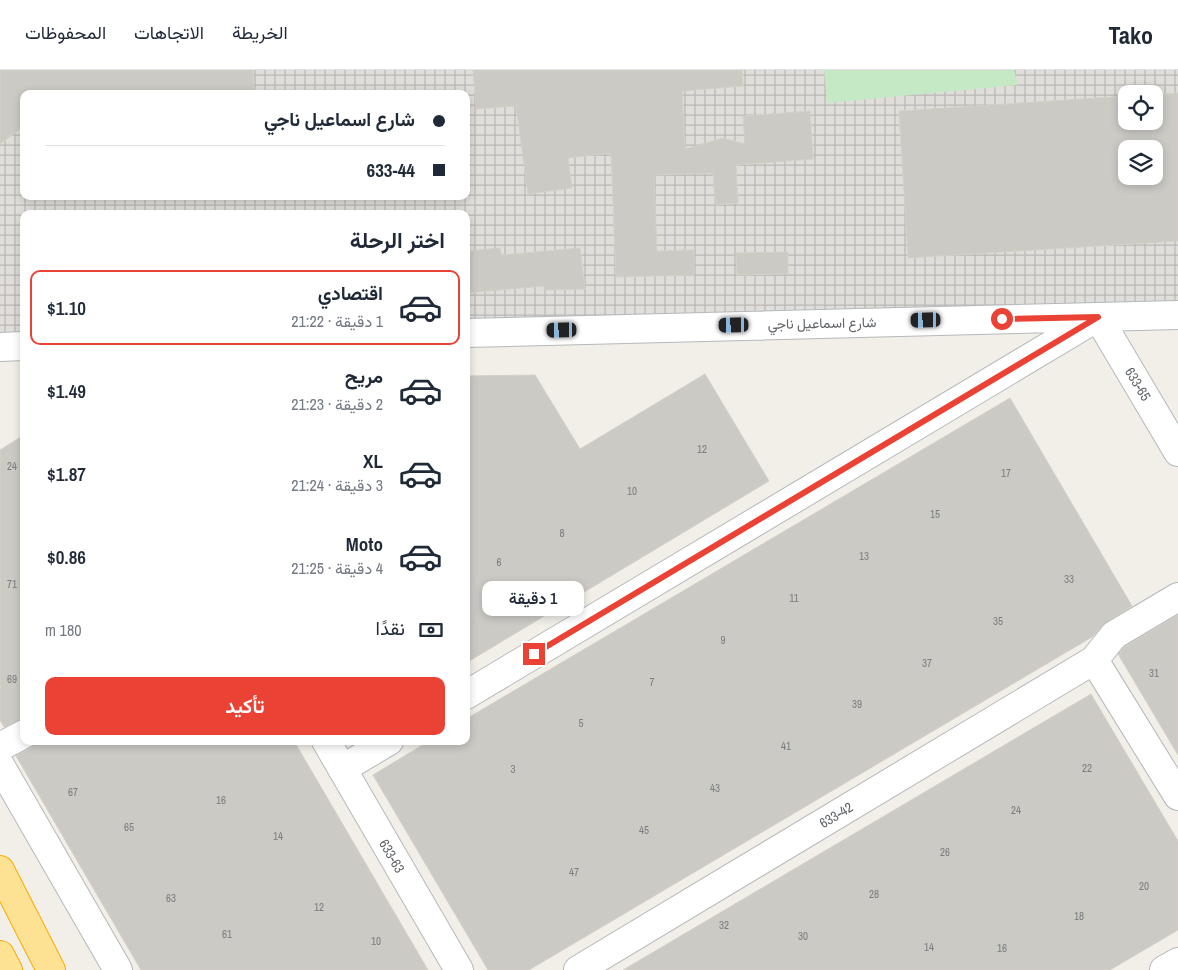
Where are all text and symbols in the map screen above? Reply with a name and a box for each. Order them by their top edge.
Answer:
text: Tako [1109,19,1153,51]
text: المحفوظات [25,20,106,45]
text: الاتجاهات [134,20,204,45]
text: الخريطة [232,20,288,45]
map controls [1118,85,1163,185]
button: locate [1118,85,1163,130]
text: شارع اسماعيل ناجي [264,106,415,132]
button: layers [1118,140,1163,185]
text: 633-44 [366,157,415,183]
text: اختر الرحلة [350,225,445,255]
text: اقتصادي [318,280,383,306]
icon: car [398,285,443,330]
text: $1.10 [47,295,86,321]
route start [991,308,1013,330]
text: 1 دقيقة · 21:22 [291,310,383,332]
car [910,312,941,328]
street label: شارع اسماعيل ناجي [767,313,877,336]
car [718,317,749,333]
car [546,322,577,338]
text: مريح [345,363,383,389]
street label: 633-65 [1121,364,1155,404]
icon: car [398,368,443,413]
text: $1.49 [47,378,86,404]
text: 2 دقيقة · 21:23 [291,393,383,415]
house number: 12 [697,442,707,456]
text: XL [363,448,383,474]
icon: car [398,451,443,496]
house number: 24 [7,459,17,473]
text: $1.87 [47,461,86,487]
house number: 17 [1001,466,1011,480]
text: 3 دقيقة · 21:24 [291,474,383,496]
house number: 10 [627,484,637,498]
house number: 15 [930,507,940,521]
house number: 8 [559,526,565,540]
text: Moto [346,531,383,557]
icon: car [398,534,443,579]
text: $0.86 [47,544,86,570]
house number: 13 [859,549,869,563]
house number: 6 [496,555,502,569]
text: 4 دقيقة · 21:25 [291,557,383,579]
house number: 33 [1064,572,1074,586]
house number: 71 [7,577,17,591]
callout: 1 دقيقة [483,582,585,616]
text: 1 دقيقة [509,587,557,609]
house number: 11 [789,591,799,605]
house number: 35 [993,614,1003,628]
text: نقدًا [376,615,405,641]
icon: cash [417,616,445,644]
text: 180 m [45,619,81,641]
house number: 9 [720,633,726,647]
route end [523,643,545,665]
house number: 37 [922,656,932,670]
house number: 31 [1149,666,1159,680]
house number: 69 [7,672,17,686]
house number: 7 [649,675,655,689]
button: تأكيد [45,677,445,735]
house number: 39 [852,697,862,711]
house number: 5 [578,716,584,730]
house number: 41 [781,739,791,753]
house number: 22 [1082,761,1092,775]
house number: 3 [510,762,516,776]
house number: 43 [710,781,720,795]
house number: 67 [68,785,78,799]
house number: 16 [216,793,226,807]
street label: 633-42 [816,798,856,832]
house number: 24 [1011,803,1021,817]
house number: 65 [124,820,134,834]
house number: 45 [639,823,649,837]
house number: 14 [273,829,283,843]
street label: 633-63 [375,836,409,876]
house number: 26 [940,845,950,859]
house number: 47 [569,865,579,879]
house number: 20 [1139,879,1149,893]
house number: 28 [869,887,879,901]
house number: 63 [166,891,176,905]
house number: 12 [314,900,324,914]
house number: 18 [1074,909,1084,923]
house number: 32 [719,918,729,932]
house number: 61 [222,927,232,941]
house number: 30 [798,929,808,943]
house number: 10 [371,934,381,948]
house number: 14 [924,940,934,954]
house number: 16 [997,941,1007,955]

